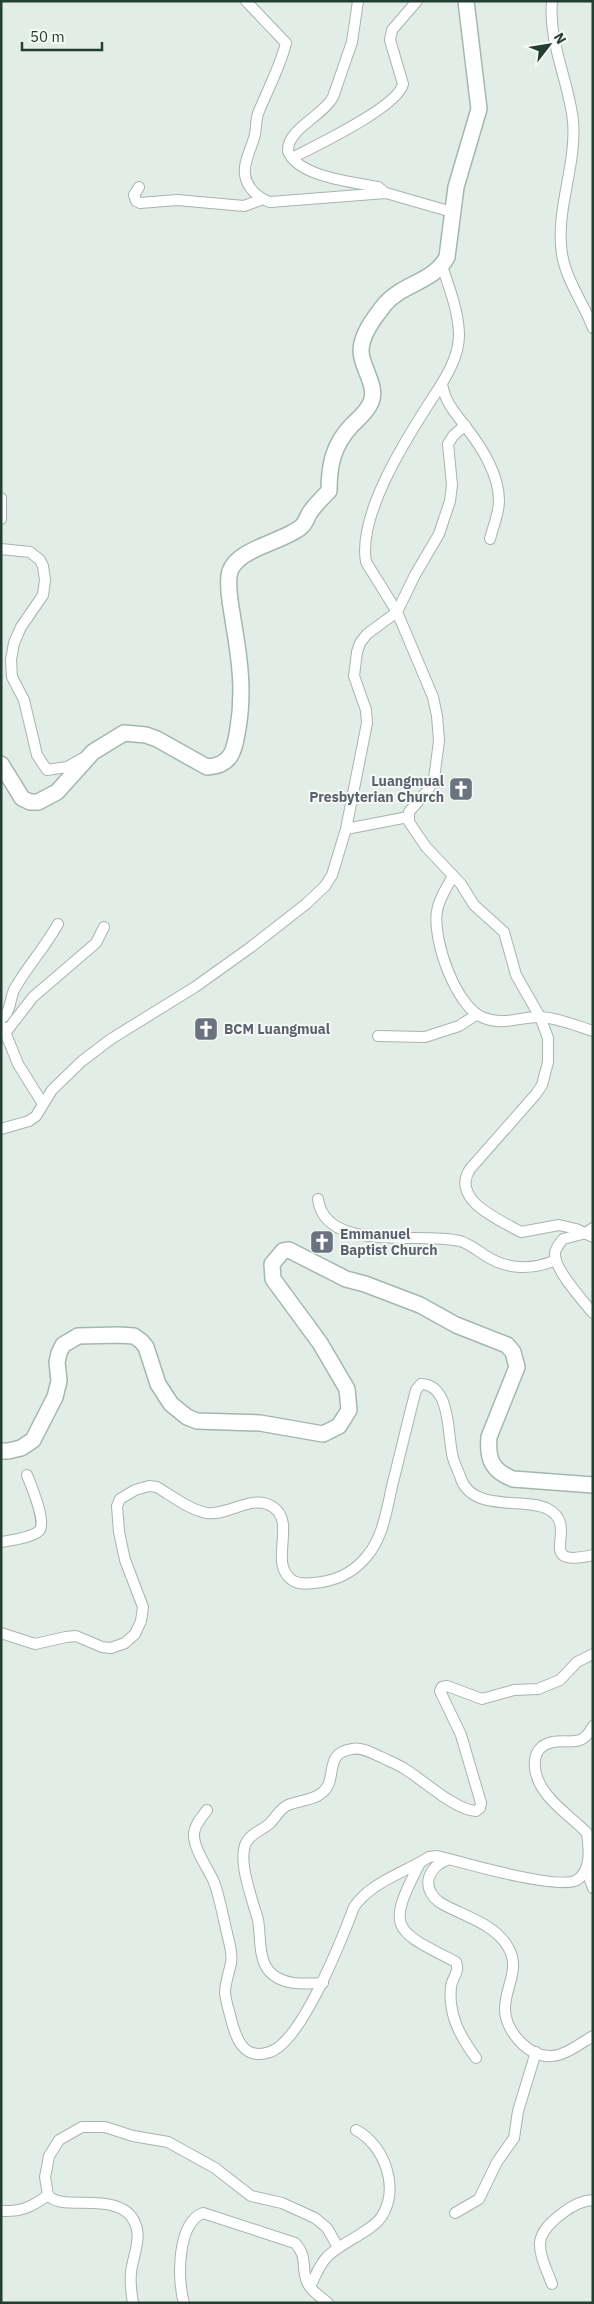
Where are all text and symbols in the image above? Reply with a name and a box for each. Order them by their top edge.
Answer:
scale bar [22,20,102,52]
north arrow [524,20,574,70]
text: 50 m [30,27,65,46]
text: N [550,29,570,47]
place label: Luangmual Presbyterian Church [309,772,444,806]
church icon: Luangmual Presbyterian Church [448,776,474,802]
church icon: BCM Luangmual [193,1016,219,1042]
place label: BCM Luangmual [224,1020,330,1038]
place label: Emmanuel Baptist Church [340,1225,438,1259]
church icon: Emmanuel Baptist Church [309,1229,335,1255]

